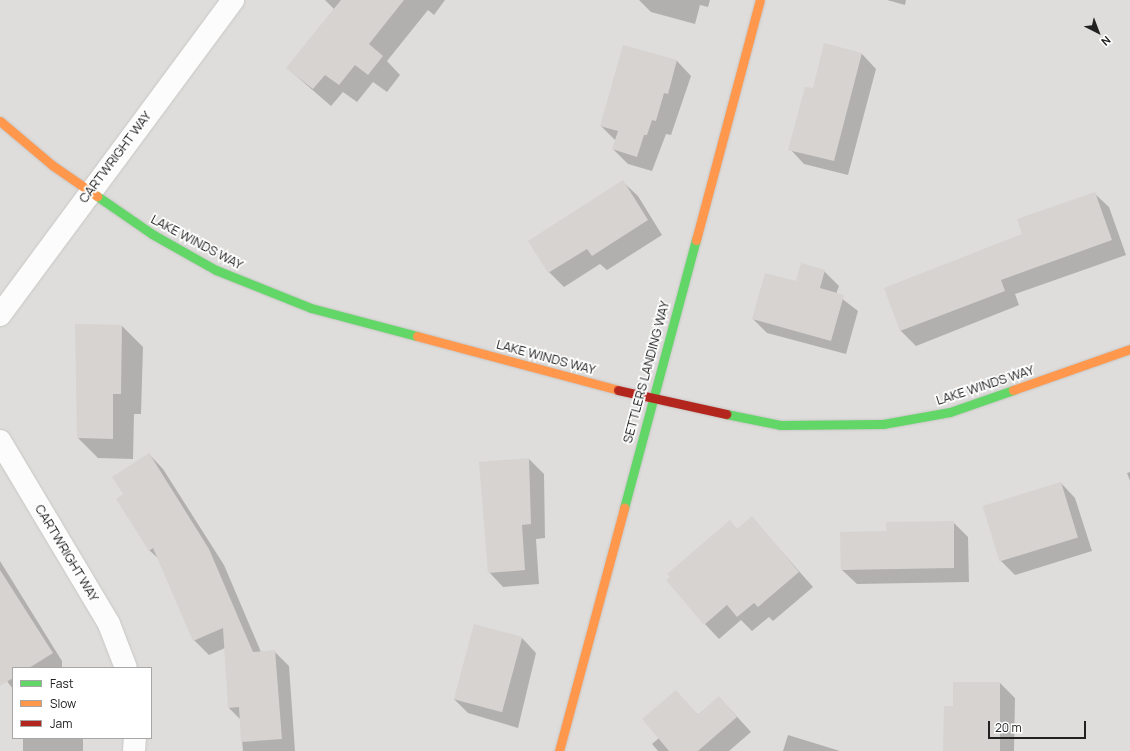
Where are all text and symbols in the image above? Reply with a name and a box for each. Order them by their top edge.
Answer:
north arrow [1078,12,1118,52]
text: N [1098,33,1114,50]
street label: CARTWRIGHT WAY [75,108,155,206]
street label: LAKE WINDS WAY [148,211,246,273]
street label: SETTLERS LANDING WAY [619,299,673,445]
street label: LAKE WINDS WAY [495,336,597,378]
street label: LAKE WINDS WAY [934,362,1036,408]
street label: CARTWRIGHT WAY [32,501,102,605]
legend [12,667,152,739]
text: Fast [50,675,74,692]
text: Slow [50,695,76,712]
scale bar [990,713,1088,739]
text: Jam [50,715,72,732]
text: 20 m [995,719,1022,736]

